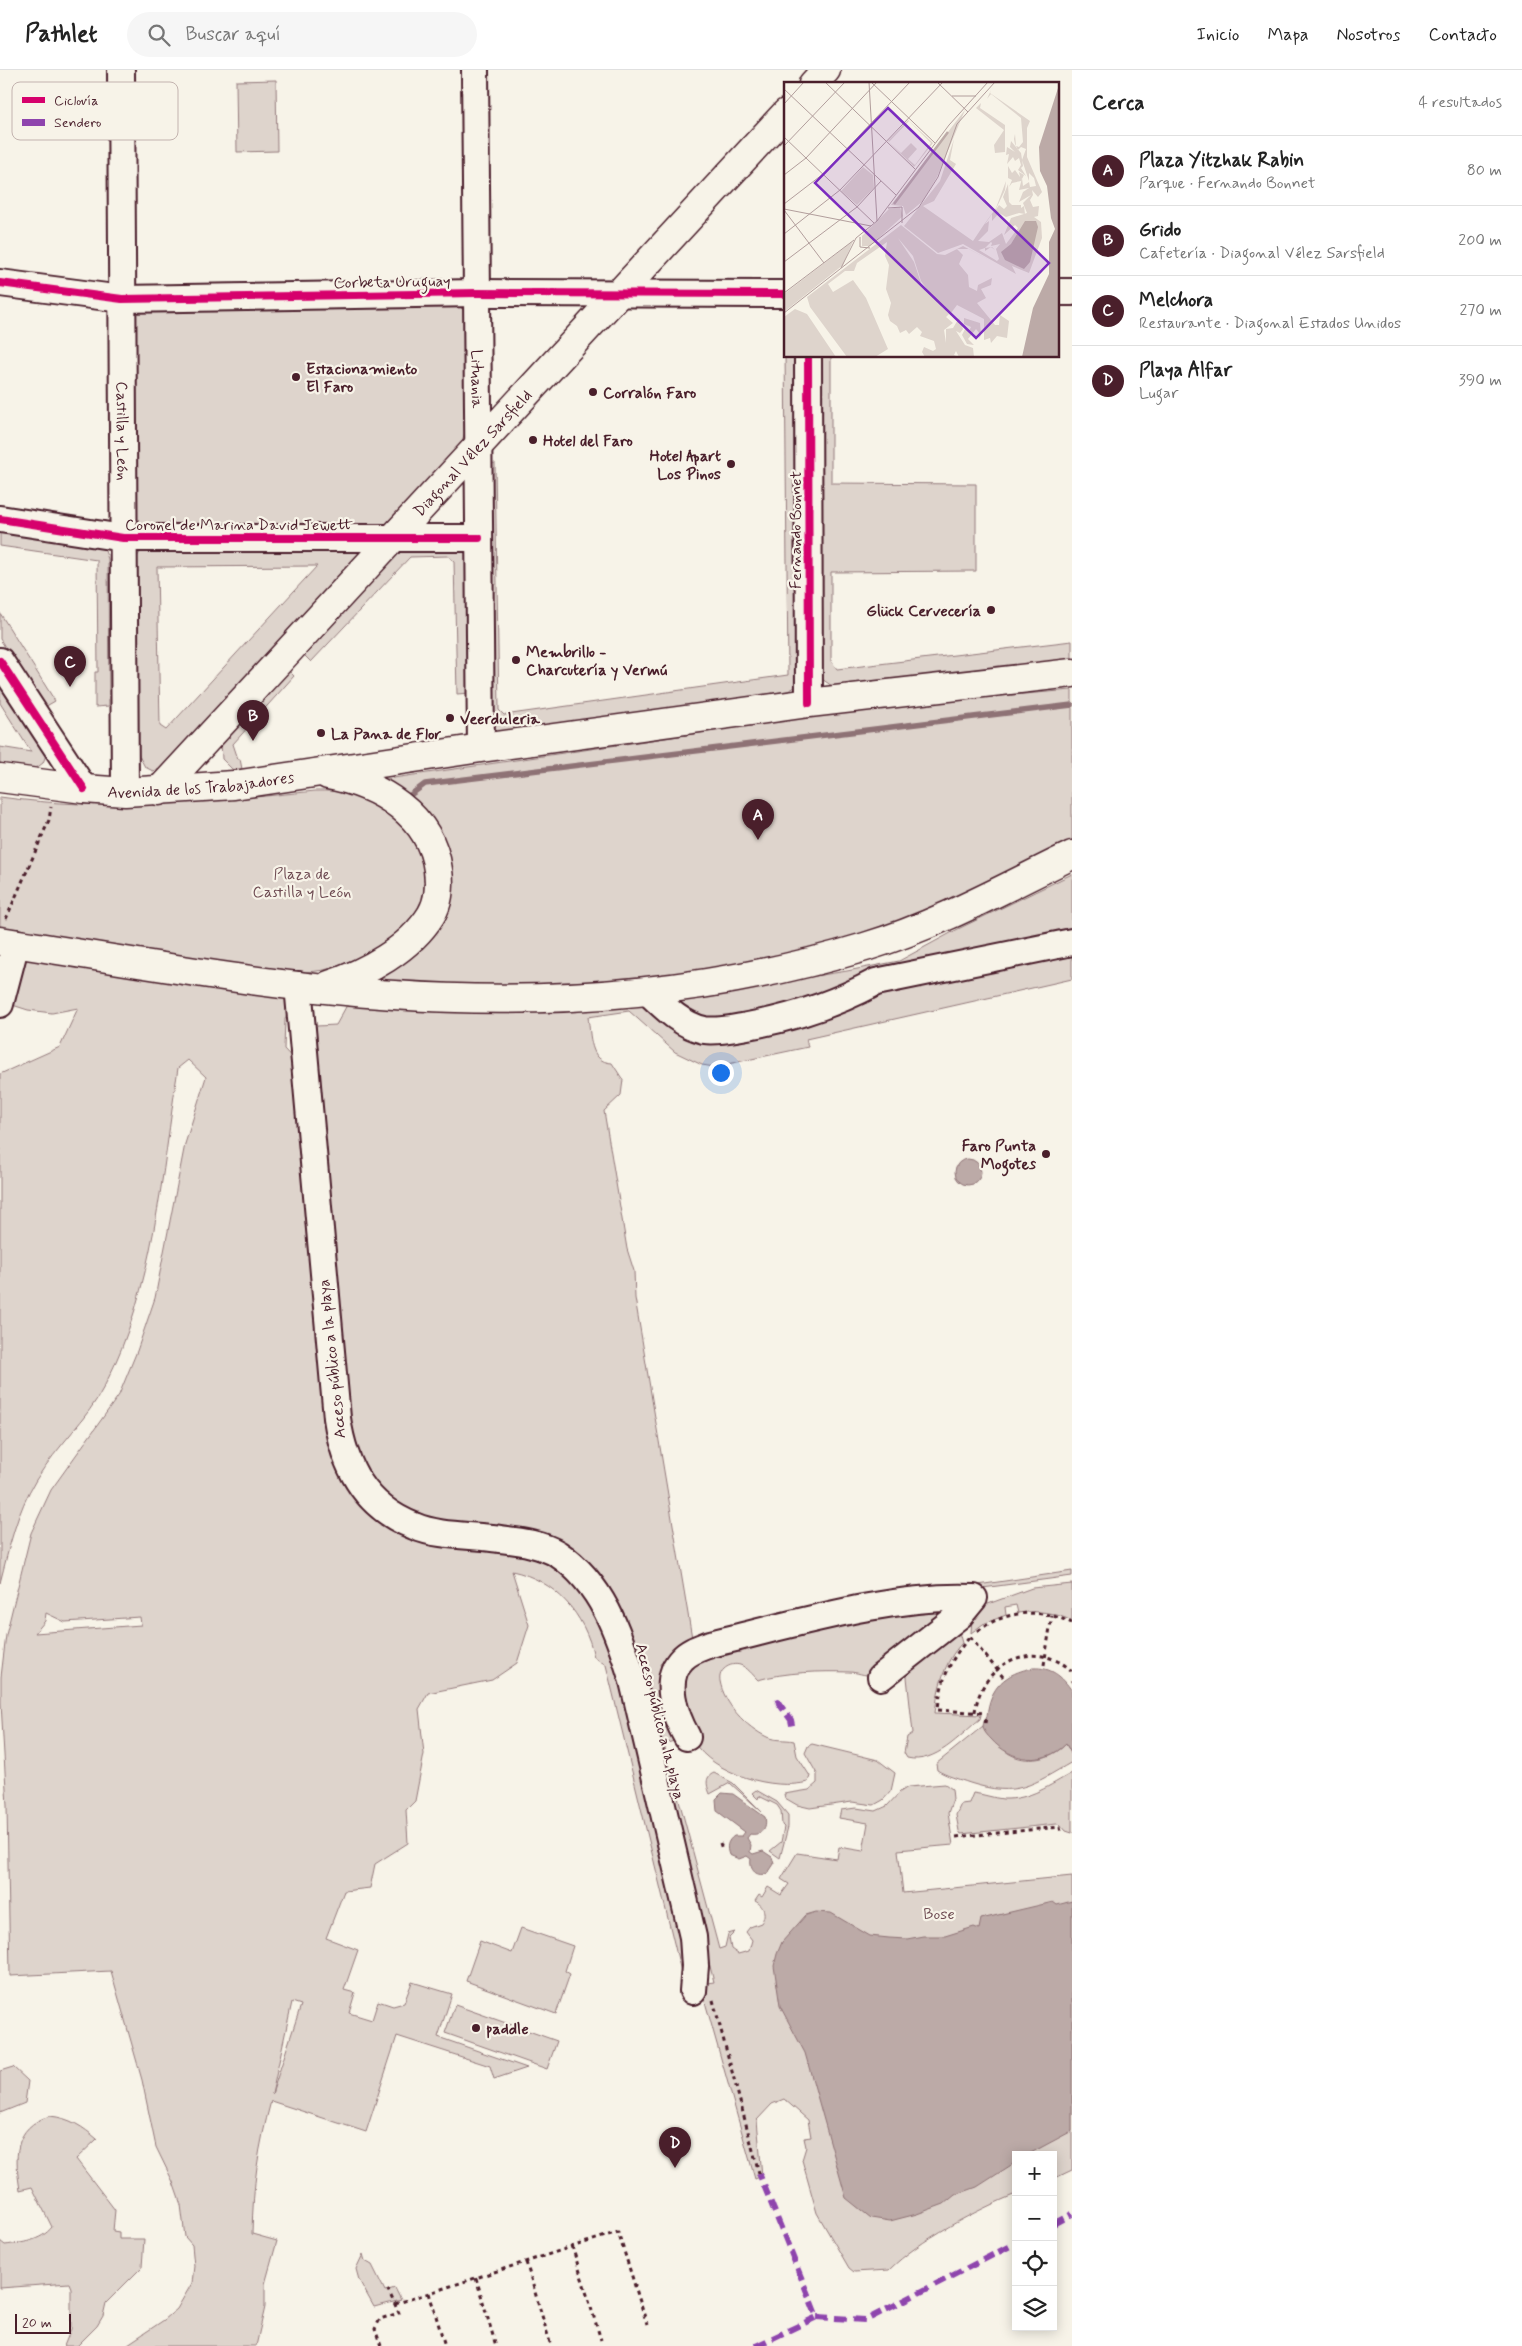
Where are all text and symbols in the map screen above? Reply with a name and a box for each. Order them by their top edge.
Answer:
search box [127,12,477,57]
text: Pathlet [25,19,97,50]
icon: search [145,21,173,49]
text: Buscar aquí [185,22,281,47]
text: Inicio [1197,23,1239,47]
text: Mapa [1267,23,1308,47]
text: Nosotros [1336,23,1401,47]
text: Contacto [1429,23,1497,47]
legend [12,82,178,140]
inset map [784,82,1060,358]
text: Cerca [1092,89,1145,117]
text: Ciclovía [54,92,98,110]
text: 4 resultados [1418,92,1502,113]
text: Sendero [54,114,101,132]
text: Plaza Yitzhak Rabin [1139,148,1304,173]
text: A [1103,160,1113,181]
text: 80 m [1467,160,1502,181]
text: Parque · Fernando Bonnet [1139,173,1315,194]
text: Grido [1139,218,1181,243]
text: B [1103,230,1113,251]
text: 200 m [1458,230,1502,251]
text: Cafetería · Diagonal Vélez Sarsfield [1139,243,1385,264]
street label: Corbeta Uruguay [333,271,451,295]
text: Melchora [1139,288,1213,313]
text: C [1102,300,1114,321]
text: 270 m [1459,300,1502,321]
text: Restaurante · Diagonal Estados Unidos [1139,313,1401,334]
street label: Lituania [465,349,487,409]
text: Playa Alfar [1139,358,1232,383]
place label: Estacionamiento El Faro [306,359,418,398]
text: D [1102,370,1114,391]
text: 390 m [1459,370,1502,391]
marker: Estacionamiento El Faro [290,371,302,383]
street label: Castilla y León [111,381,132,481]
place label: Corralón Faro [603,383,696,404]
text: Lugar [1139,383,1178,404]
street label: Diagonal Vélez Sarsfield [409,386,537,522]
marker: Corralón Faro [587,386,599,398]
place label: Hotel del Faro [543,431,633,452]
marker: Hotel del Faro [527,434,539,446]
place label: Hotel Apart Los Pinos [649,446,721,485]
marker: Hotel Apart Los Pinos [725,458,737,470]
street label: Fernando Bonnet [786,471,807,589]
street label: Coronel de Marina David Jewett [125,515,354,536]
place label: Glück Cervecería [866,601,981,622]
marker: Glück Cervecería [985,604,997,616]
place label: Membrillo - Charcutería y Vermú [526,642,668,681]
pin: C [54,646,86,687]
marker: Membrillo - Charcutería y Vermú [510,654,522,666]
pin: B [237,700,269,741]
place label: Veerduleria [460,709,540,730]
marker: Veerduleria [444,712,456,724]
place label: La Pana de Flor [331,724,442,745]
marker: La Pana de Flor [315,727,327,739]
street label: Avenida de los Trabajadores [107,767,296,804]
pin: A [742,799,774,840]
park label: Plaza de Castilla y León [253,864,351,903]
your location [708,1060,734,1086]
place label: Faro Punta Mogotes [962,1136,1037,1177]
marker: Faro Punta Mogotes [1040,1148,1052,1160]
street label: Acceso público a la playa [314,1278,351,1440]
street label: Acceso público a la playa [630,1641,689,1802]
park label: Bose [923,1904,955,1925]
place label: paddle [486,2019,529,2040]
marker: paddle [470,2022,482,2034]
pin: D [659,2127,691,2168]
map controls [1012,2151,1057,2331]
button: + [1012,2151,1057,2196]
button: − [1012,2196,1057,2241]
button: locate [1012,2241,1057,2286]
button: layers [1012,2286,1057,2331]
scale bar [15,2311,71,2334]
text: 20 m [22,2314,52,2332]

